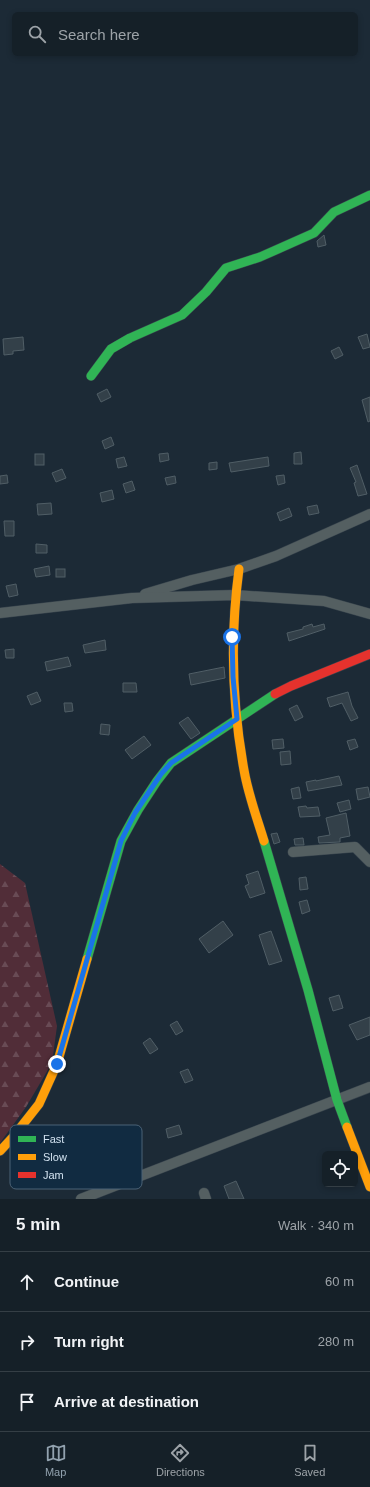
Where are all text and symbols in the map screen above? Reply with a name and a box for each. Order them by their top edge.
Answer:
search box [12,12,358,56]
icon: search [26,23,48,45]
text: Search here [58,26,140,43]
route start [223,628,241,646]
route end [48,1055,66,1073]
legend [10,1125,142,1189]
text: Fast [43,1133,64,1145]
text: Slow [43,1151,67,1163]
map controls [322,1151,358,1187]
button: locate [322,1151,358,1187]
text: Jam [43,1169,64,1181]
text: 5 min [16,1215,60,1234]
text: Walk · 340 m [278,1218,354,1233]
icon: ahead [16,1271,38,1293]
text: Continue [54,1273,119,1290]
text: 60 m [325,1274,354,1289]
icon: right [16,1331,38,1353]
text: Turn right [54,1333,124,1350]
text: 280 m [318,1334,354,1349]
icon: arrive [16,1391,38,1413]
text: Arrive at destination [54,1393,199,1410]
tab: Map [45,1442,67,1478]
tab: Directions [156,1442,205,1478]
tab: Saved [294,1442,325,1478]

